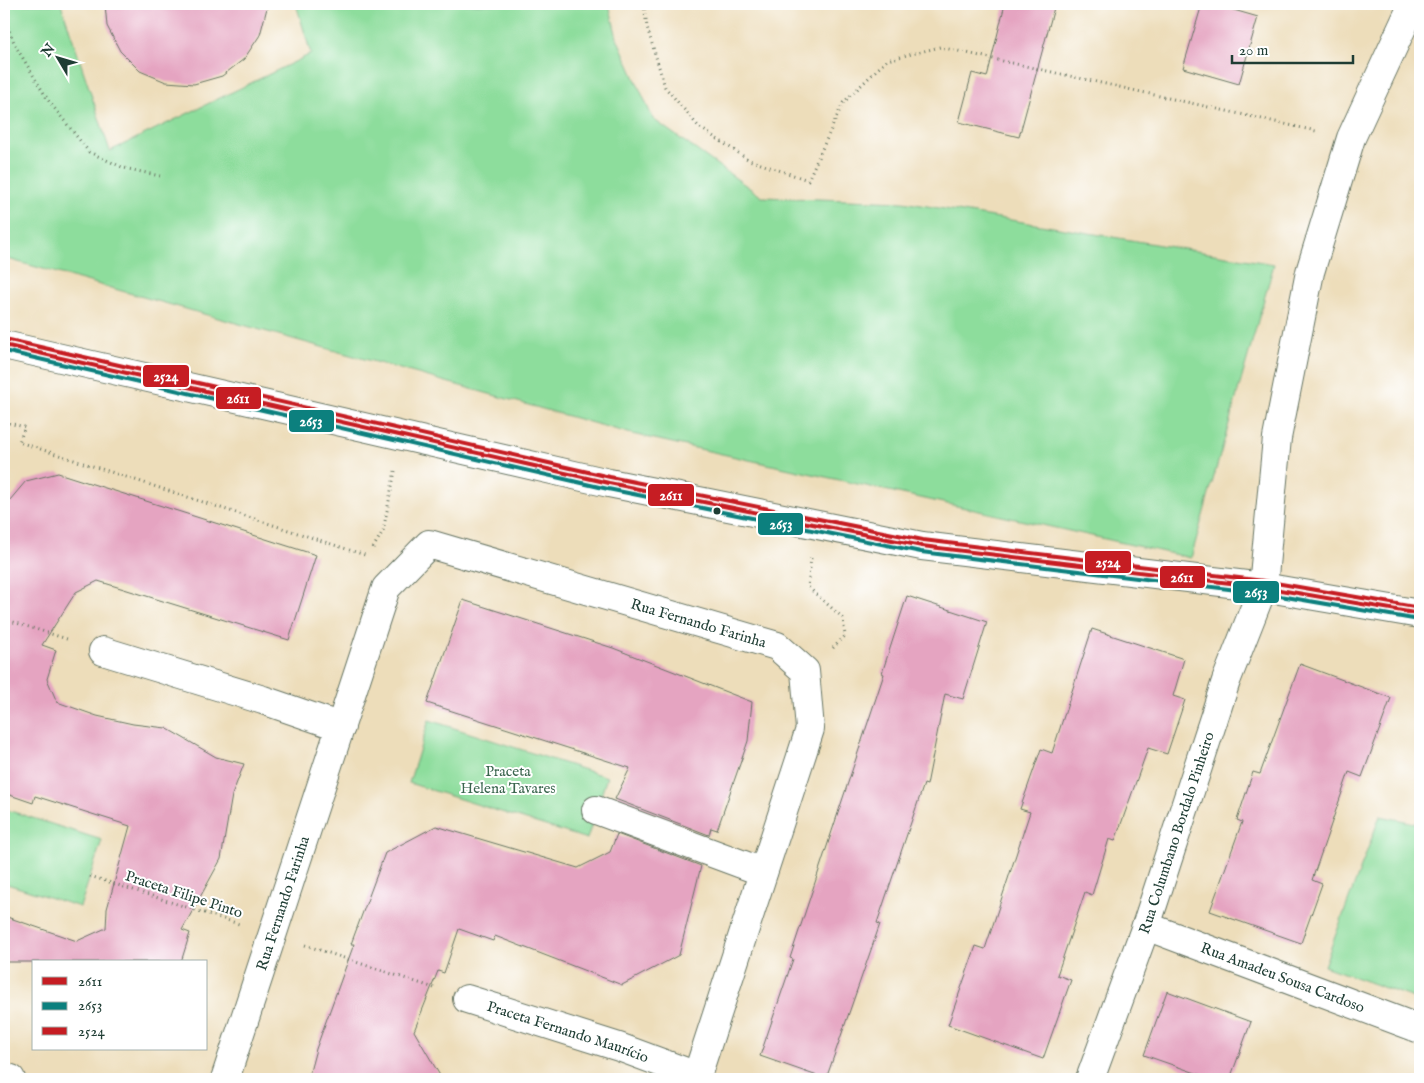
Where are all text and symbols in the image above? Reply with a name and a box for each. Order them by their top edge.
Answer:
north arrow [32,32,82,82]
scale bar [1232,32,1353,64]
text: N [37,40,59,62]
text: 20 m [1239,41,1269,60]
line badge: 2524 [142,364,190,388]
text: 2524 [154,368,180,386]
line badge: 2611 [215,386,262,410]
text: 2611 [227,390,249,408]
line badge: 2653 [288,409,335,433]
text: 2653 [300,413,322,431]
line badge: 2611 [647,483,695,507]
text: 2611 [660,487,682,505]
unlabelled marker [712,506,722,516]
line badge: 2653 [757,512,804,536]
text: 2653 [770,516,792,534]
line badge: 2524 [1084,550,1132,574]
text: 2524 [1096,554,1122,572]
line badge: 2611 [1159,565,1206,589]
text: 2611 [1171,569,1193,587]
line badge: 2653 [1232,580,1280,604]
text: 2653 [1245,584,1267,602]
street label: Rua Fernando Farinha [628,595,769,652]
street label: Rua Columbano Bordalo Pinheiro [1135,729,1219,937]
park label: Praceta Helena Tavares [460,762,556,798]
street label: Rua Fernando Farinha [252,833,314,973]
street label: Praceta Filipe Pinto [123,866,245,922]
street label: Rua Amadeu Sousa Cardoso [1198,938,1367,1017]
legend [32,960,208,1050]
text: 2611 [78,972,102,991]
text: 2653 [78,996,102,1015]
street label: Praceta Fernando Maurício [485,997,651,1067]
text: 2524 [78,1022,105,1041]

